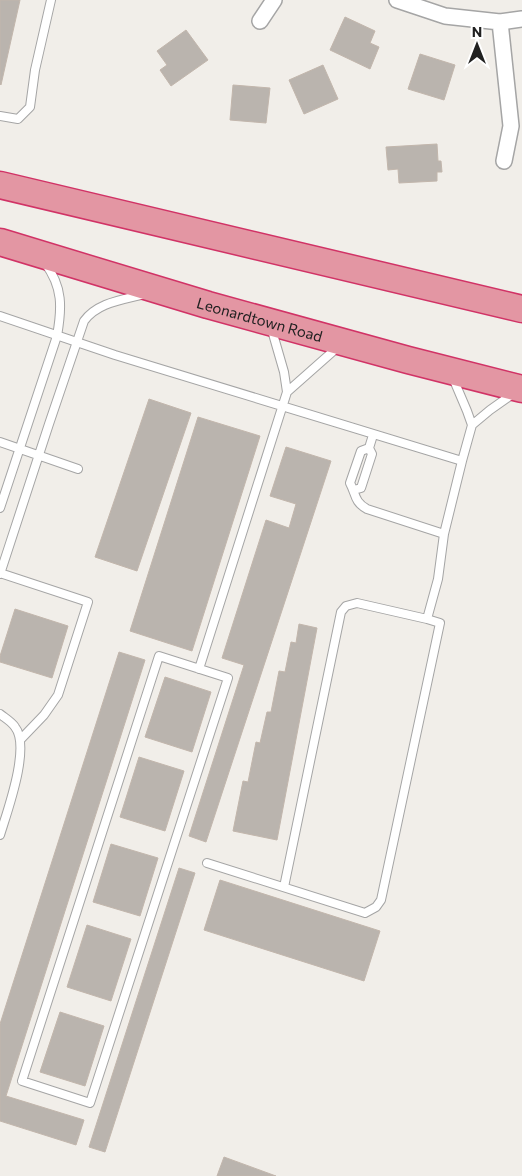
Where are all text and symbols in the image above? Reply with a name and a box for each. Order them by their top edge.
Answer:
north arrow [452,20,502,70]
text: N [472,23,482,40]
street label: Leonardtown Road [195,293,325,345]

